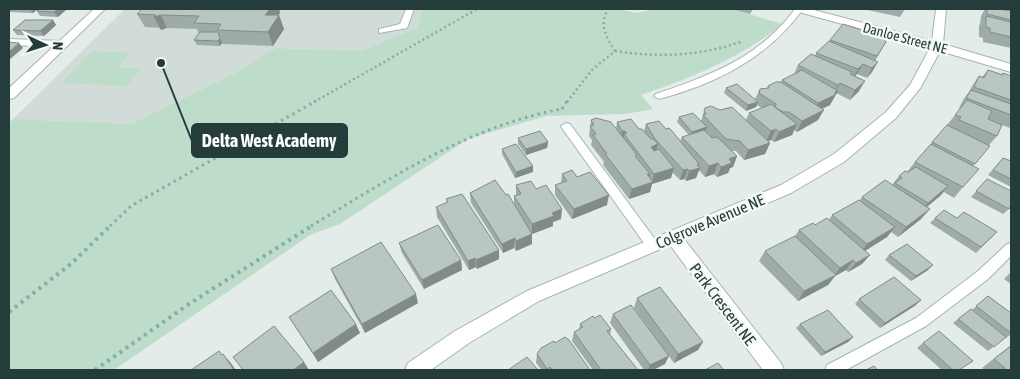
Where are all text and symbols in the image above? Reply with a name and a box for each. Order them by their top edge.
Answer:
street label: Danloe Street NE [861,19,949,57]
north arrow [20,20,70,70]
text: N [50,41,66,51]
callout: Delta West Academy [192,124,347,157]
text: Delta West Academy [202,130,337,151]
street label: Colgrove Avenue NE [653,190,768,253]
street label: Park Crescent NE [686,260,760,349]

